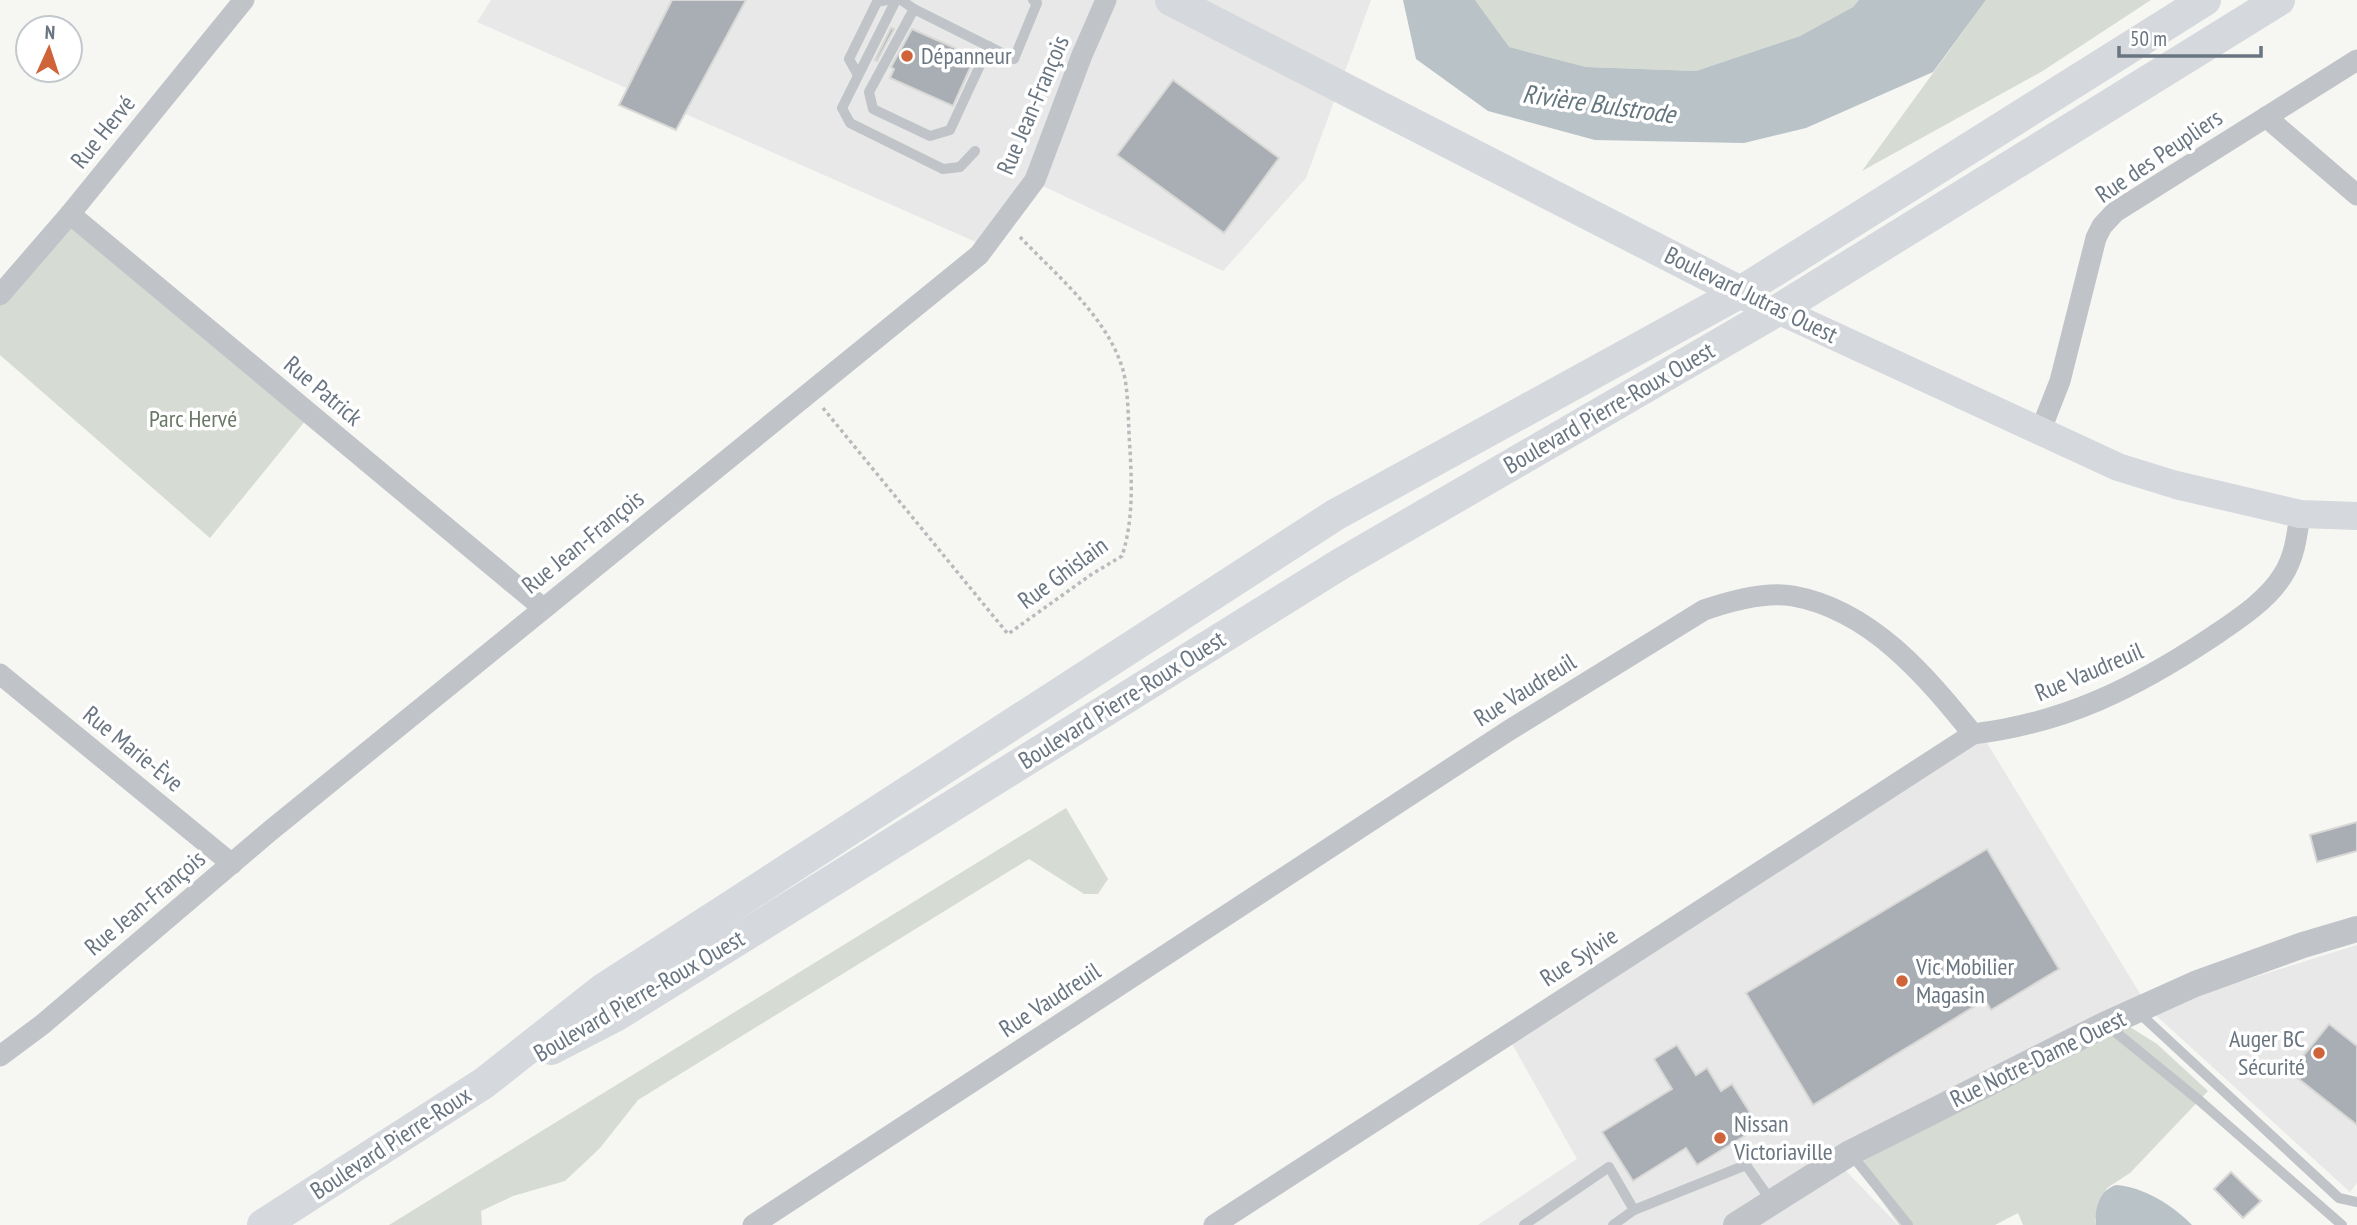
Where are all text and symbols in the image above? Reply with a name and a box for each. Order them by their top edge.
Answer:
north arrow [14,14,84,84]
scale bar [2119,14,2261,58]
text: N [44,20,56,44]
text: 50 m [2130,25,2167,52]
street label: Rue Jean-François [989,31,1076,179]
place label: Dépanneur [921,40,1012,71]
marker: Dépanneur [899,48,915,64]
water label: Rivière Bulstrode [1521,76,1680,131]
street label: Rue Hervé [64,89,142,175]
street label: Rue des Peupliers [2089,102,2228,209]
street label: Boulevard Jutras Ouest [1660,239,1843,350]
street label: Boulevard Pierre-Roux Ouest [1498,334,1720,481]
street label: Rue Patrick [278,349,369,433]
park label: Parc Hervé [149,403,237,434]
street label: Rue Jean-François [515,483,650,600]
street label: Rue Ghislain [1012,530,1114,616]
street label: Boulevard Pierre-Roux Ouest [1013,623,1231,776]
street label: Rue Vaudreuil [2030,635,2148,708]
street label: Rue Vaudreuil [1468,646,1582,733]
street label: Rue Marie-Ève [77,699,190,798]
street label: Rue Jean-François [78,843,211,962]
street label: Rue Sylvie [1534,920,1623,993]
street label: Boulevard Pierre-Roux Ouest [528,922,750,1069]
place label: Vic Mobilier Magasin [1915,951,2014,1010]
street label: Rue Vaudreuil [993,955,1107,1044]
marker: Vic Mobilier Magasin [1894,973,1910,989]
street label: Rue Notre-Dame Ouest [1945,1003,2131,1114]
place label: Auger BC Sécurité [2229,1023,2305,1082]
marker: Auger BC Sécurité [2311,1045,2327,1061]
street label: Boulevard Pierre-Roux [305,1079,477,1206]
place label: Nissan Victoriaville [1733,1108,1833,1167]
marker: Nissan Victoriaville [1712,1130,1728,1146]

